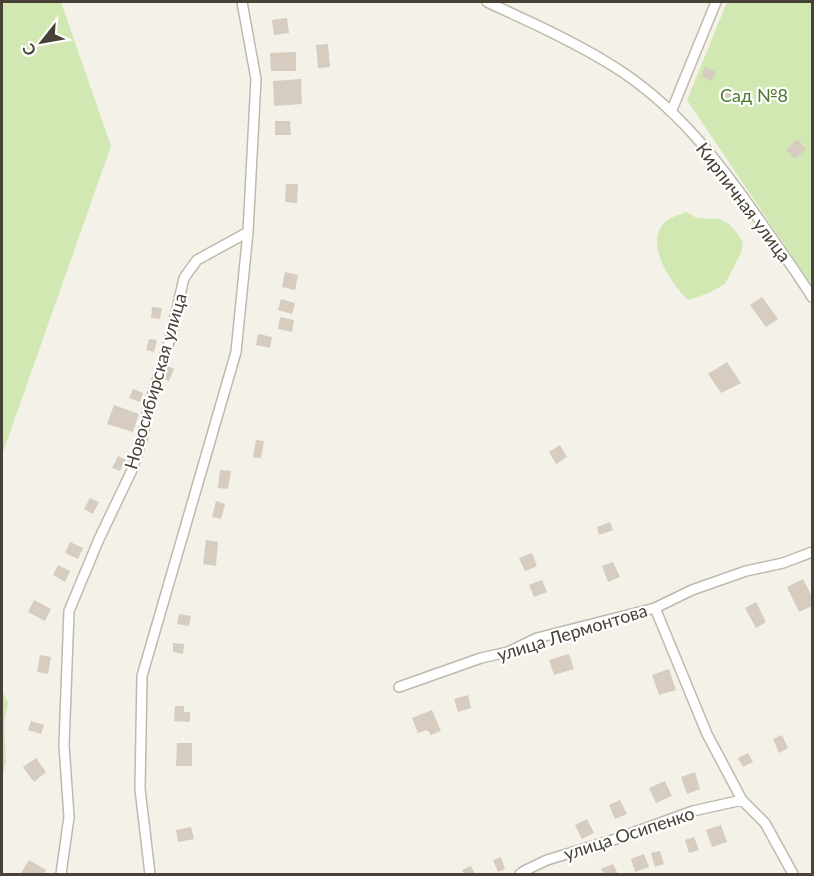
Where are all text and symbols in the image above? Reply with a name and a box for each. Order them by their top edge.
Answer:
north arrow [12,12,72,72]
text: С [18,40,40,59]
park label: Сад №8 [720,84,788,106]
street label: Кирпичная улица [692,138,796,266]
street label: Новосибирская улица [119,290,191,472]
street label: улица Лермонтова [494,599,650,665]
street label: улица Осипенко [561,802,697,864]

